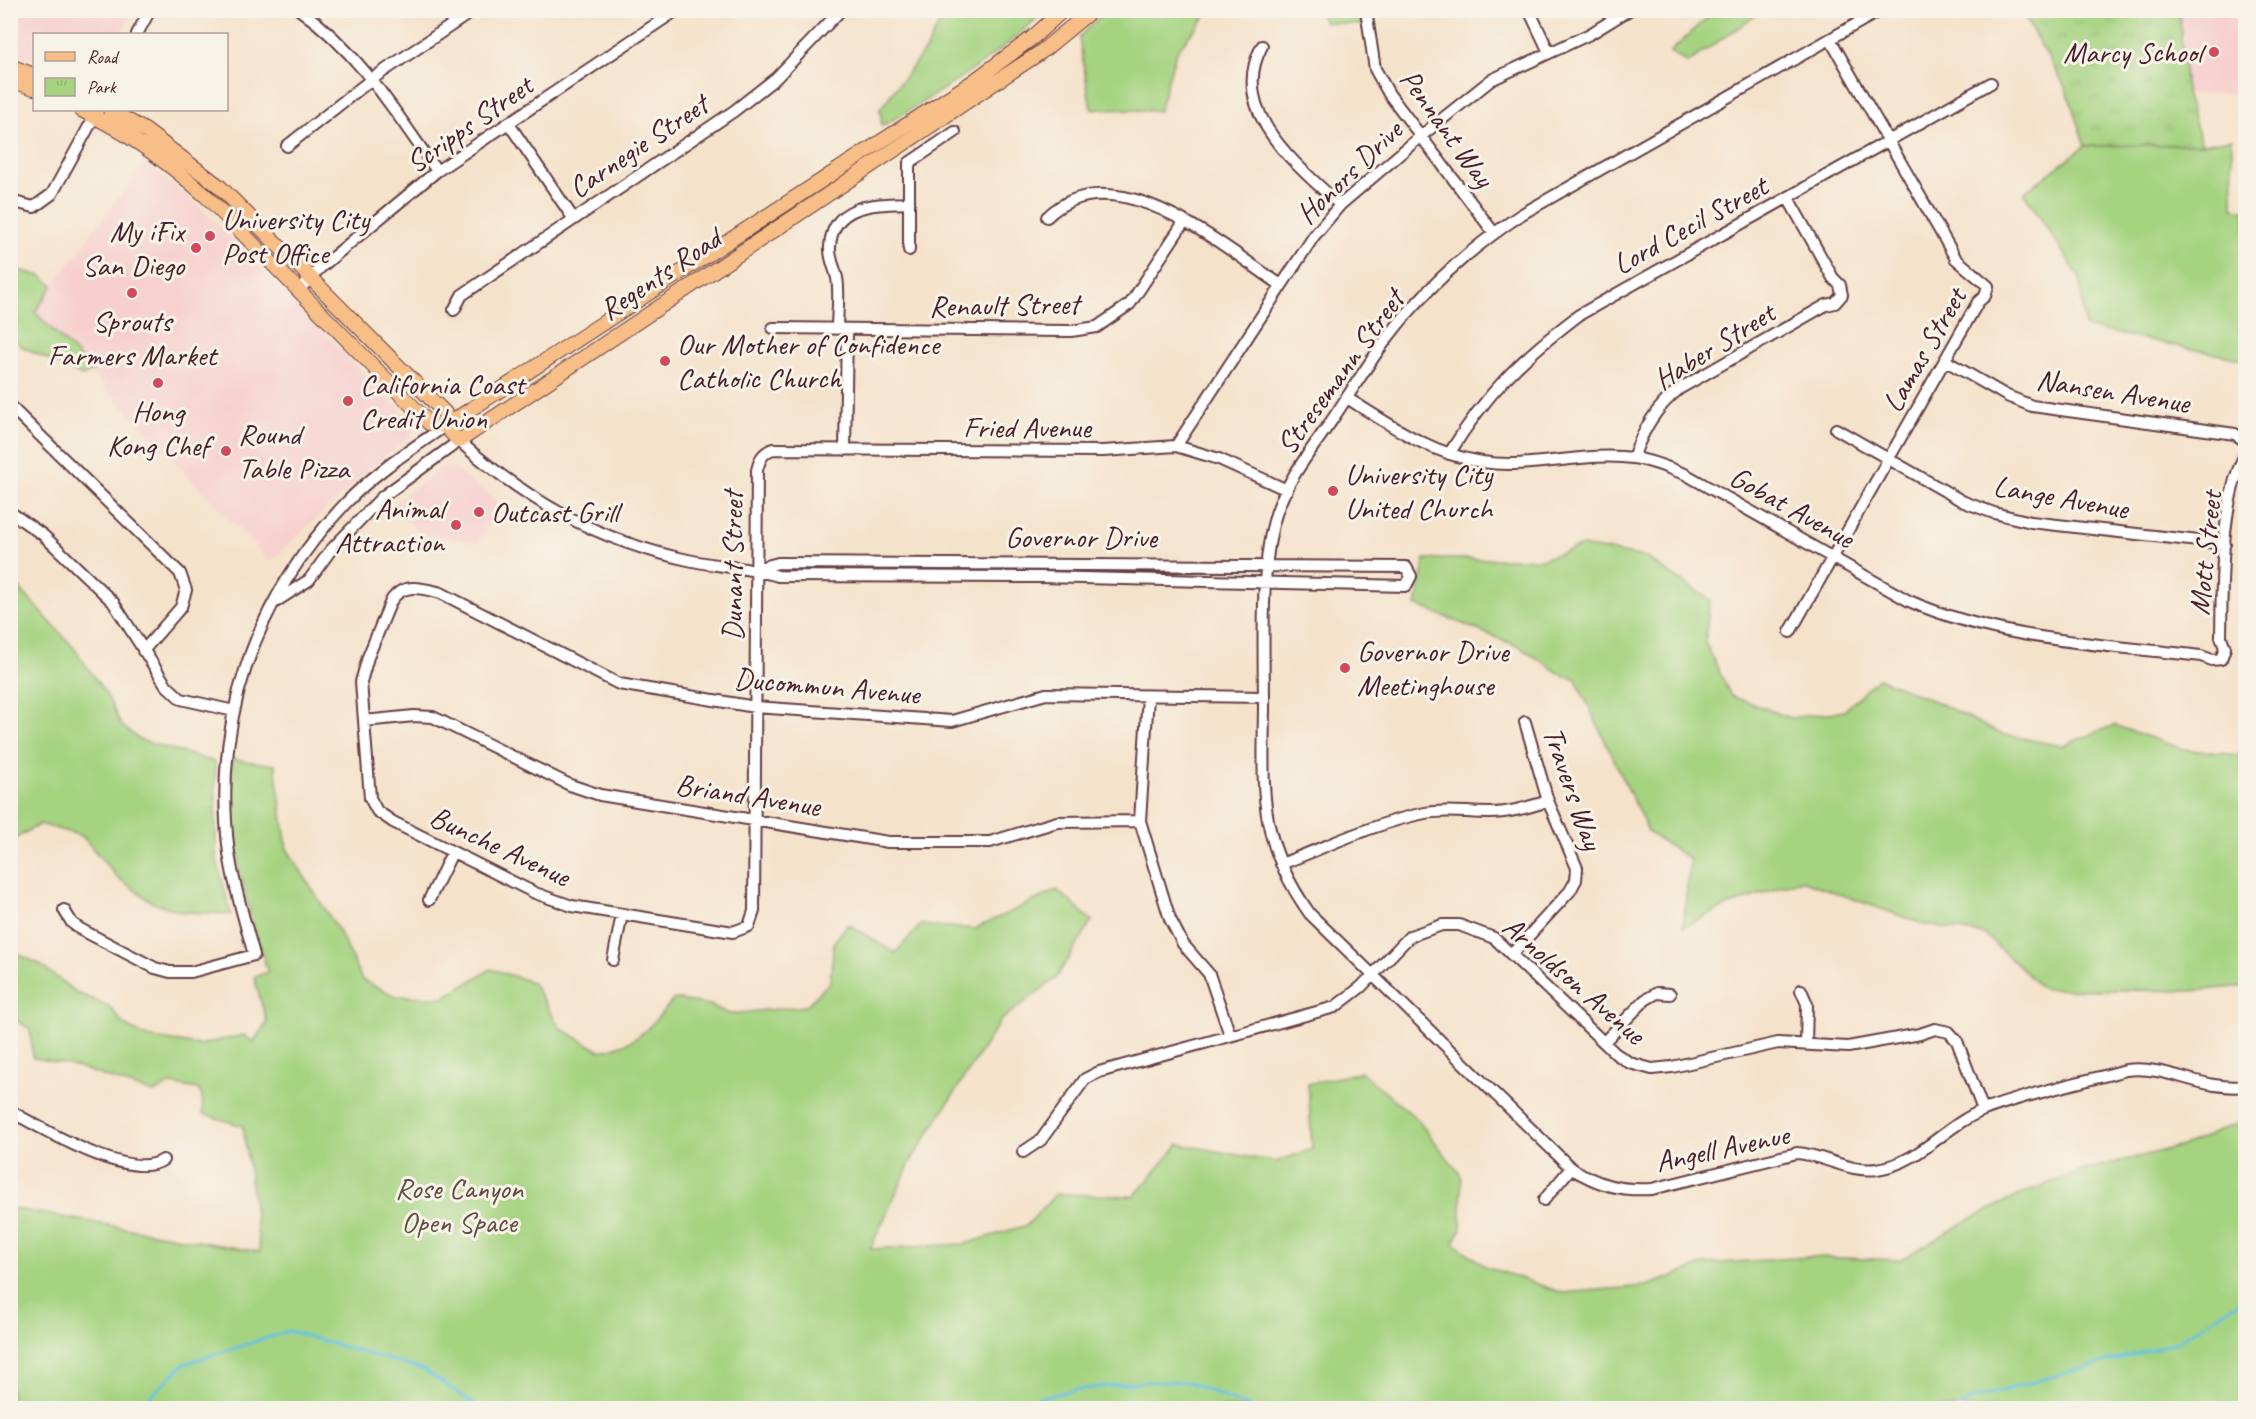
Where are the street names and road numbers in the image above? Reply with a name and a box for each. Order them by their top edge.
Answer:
street label: Pennant Way [1391,61,1504,196]
street label: Scripps Street [398,65,542,181]
street label: Carnegie Street [561,83,718,206]
street label: Honors Drive [1288,110,1412,232]
street label: Lord Cecil Street [1606,166,1777,283]
street label: Regents Road [592,217,731,328]
street label: Stresemann Street [1268,279,1415,462]
street label: Lamas Street [1873,279,1976,419]
street label: Renault Street [929,285,1083,325]
street label: Haber Street [1646,292,1784,398]
street label: Nansen Avenue [2034,360,2194,422]
street label: Fried Avenue [963,408,1093,446]
street label: Gobat Avenue [1723,457,1863,558]
street label: Lange Avenue [1991,466,2133,528]
street label: Mott Street [2180,486,2231,617]
street label: Dunant Street [713,487,751,641]
street label: Governor Drive [1005,518,1159,556]
street label: Ducommun Avenue [733,659,923,713]
street label: Travers Way [1534,722,1612,856]
street label: Briand Avenue [673,765,825,826]
street label: Bunche Avenue [424,797,578,896]
street label: Arnoldson Avenue [1495,908,1655,1054]
street label: Angell Avenue [1652,1115,1794,1181]

